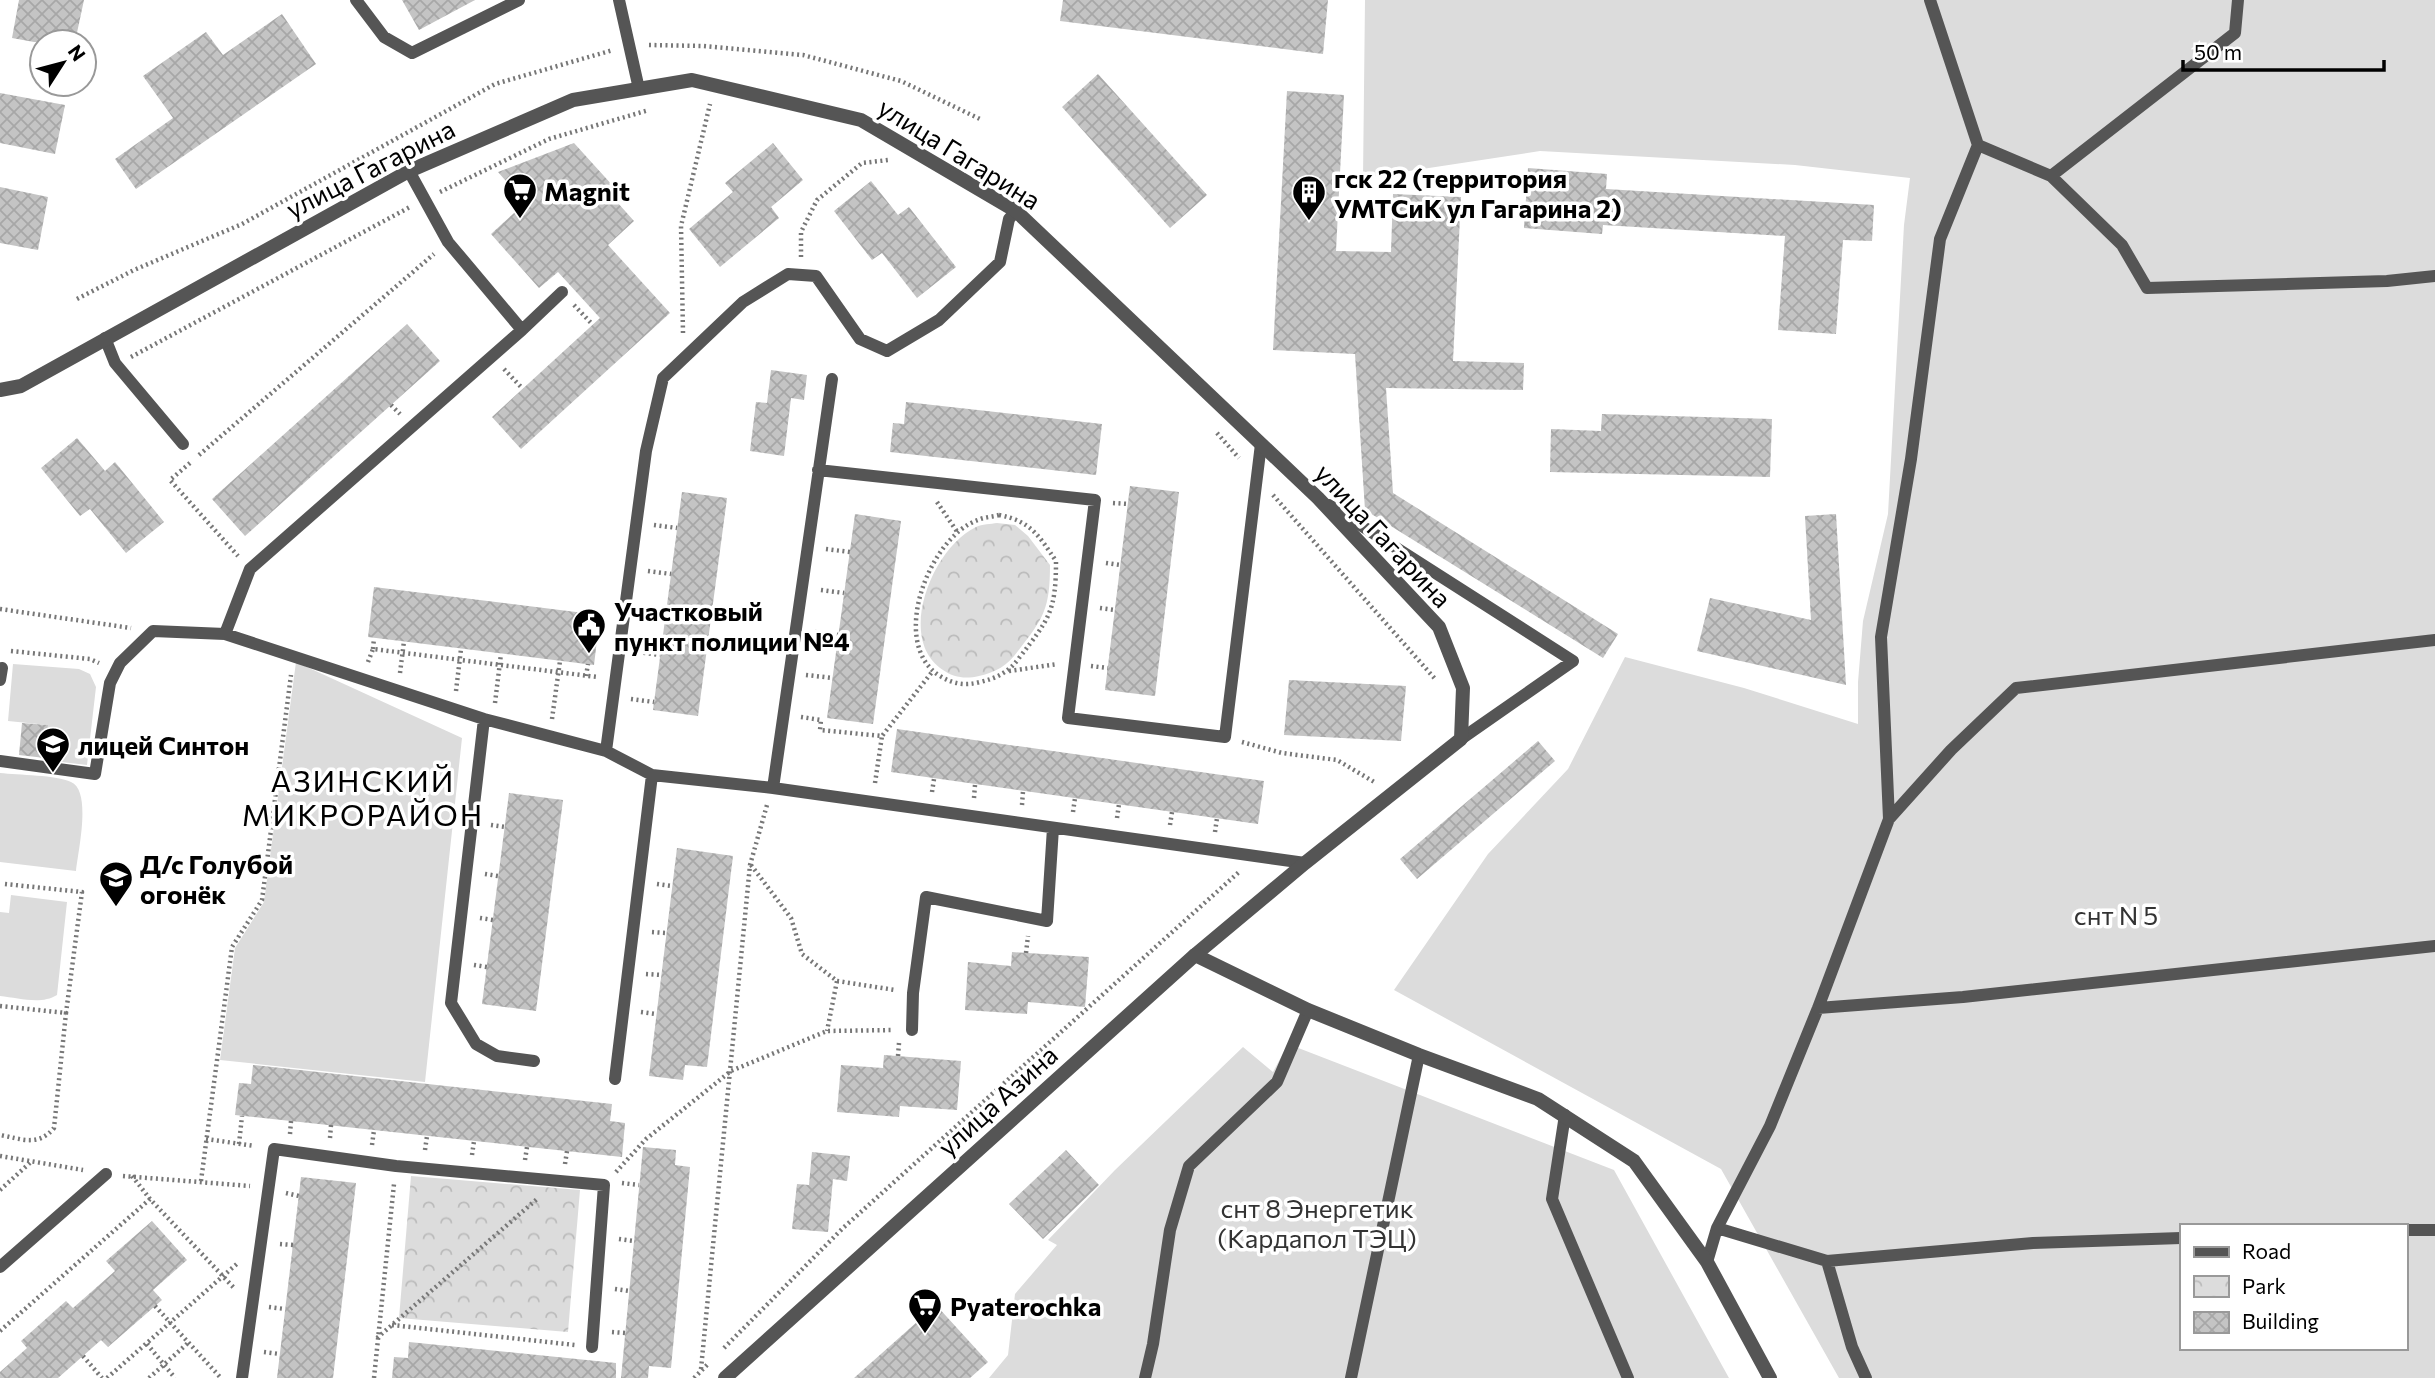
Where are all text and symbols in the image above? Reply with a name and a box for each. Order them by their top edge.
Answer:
north arrow [28,28,98,98]
scale bar [2183,28,2384,72]
text: 50 m [2194,39,2242,64]
text: N [64,40,91,65]
street label: улица Гагарина [873,91,1047,215]
street label: улица Гагарина [280,112,460,224]
place label: гск 22 (территория УМТСиК ул Гагарина 2) [1334,162,1622,223]
supermarket icon: Magnit [501,171,539,220]
building icon: гск 22 (территория УМТСиК ул Гагарина 2) [1290,173,1328,222]
place label: Magnit [544,175,630,206]
street label: улица Гагарина [1309,457,1459,613]
place label: Участковый пункт полиции №4 [614,595,850,656]
public building icon: Участковый пункт полиции №4 [570,606,608,655]
school or university icon: лицей Синтон [34,725,72,774]
place label: лицей Синтон [78,729,249,760]
district label: АЗИНСКИЙ МИКРОРАЙОН [242,761,484,832]
place label: Д/с Голубой огонёк [140,848,293,909]
school or university icon: Д/с Голубой огонёк [97,859,135,908]
park label: снт N 5 [2074,899,2158,930]
street label: улица Азина [931,1038,1063,1162]
park label: снт 8 Энергетик (Кардапол ТЭЦ) [1217,1192,1417,1253]
legend [2180,1224,2407,1350]
text: Road [2242,1238,2291,1263]
text: Park [2242,1273,2286,1298]
supermarket icon: Pyaterochka [906,1286,944,1335]
place label: Pyaterochka [950,1290,1101,1321]
text: Building [2242,1308,2319,1333]

